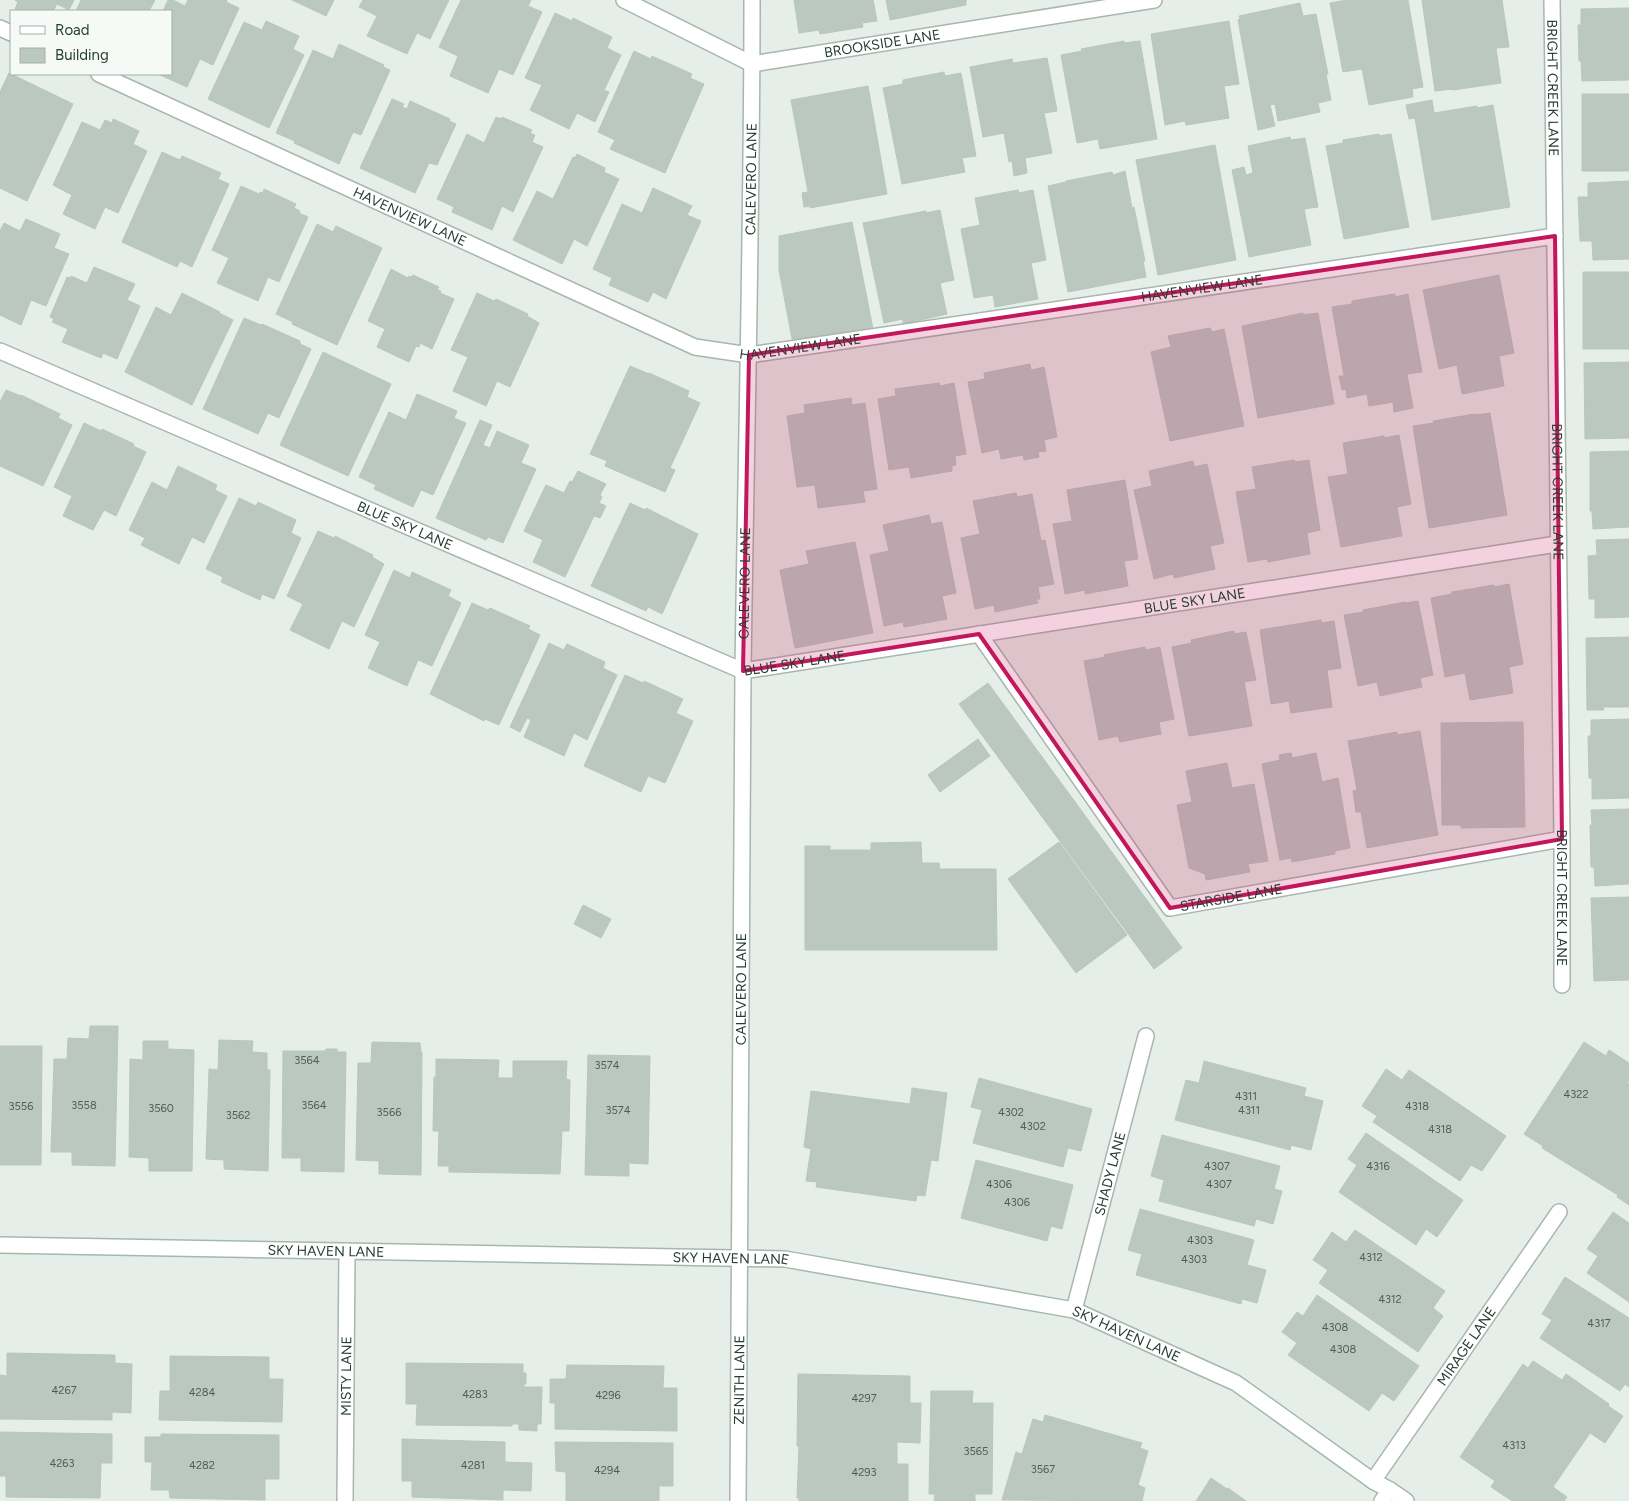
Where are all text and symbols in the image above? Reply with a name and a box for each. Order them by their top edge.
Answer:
legend [10,10,172,75]
street label: BRIGHT CREEK LANE [1543,19,1562,157]
text: Road [55,21,90,39]
street label: BROOKSIDE LANE [823,26,942,61]
text: Building [55,46,109,64]
street label: CALEVERO LANE [742,123,760,235]
street label: HAVENVIEW LANE [350,184,469,250]
street label: HAVENVIEW LANE [1140,271,1264,306]
street label: HAVENVIEW LANE [738,331,862,364]
street label: BRIGHT CREEK LANE [1548,423,1567,561]
street label: BLUE SKY LANE [354,498,455,554]
street label: CALEVERO LANE [735,527,754,639]
street label: BLUE SKY LANE [1143,585,1247,617]
street label: BLUE SKY LANE [743,647,846,680]
street label: BRIGHT CREEK LANE [1553,829,1570,966]
street label: STARSIDE LANE [1179,880,1284,915]
street label: CALEVERO LANE [733,933,750,1045]
house number: 3564 [294,1054,320,1067]
house number: 3574 [594,1059,620,1072]
house number: 4322 [1563,1088,1589,1101]
house number: 4311 [1235,1090,1257,1103]
house number: 3558 [71,1099,97,1112]
house number: 3564 [301,1099,327,1112]
house number: 3556 [9,1100,33,1113]
house number: 4318 [1405,1100,1429,1113]
house number: 3560 [148,1102,174,1115]
house number: 3574 [605,1104,631,1117]
house number: 4311 [1238,1104,1260,1117]
house number: 3566 [377,1106,401,1119]
house number: 4302 [998,1106,1024,1119]
house number: 3562 [226,1109,250,1122]
house number: 4302 [1020,1120,1046,1133]
house number: 4318 [1428,1123,1452,1136]
street label: SHADY LANE [1091,1130,1129,1217]
house number: 4307 [1204,1160,1230,1173]
house number: 4316 [1366,1160,1390,1173]
house number: 4306 [986,1178,1012,1191]
house number: 4307 [1206,1178,1232,1191]
house number: 4306 [1004,1196,1030,1209]
house number: 4303 [1187,1234,1213,1247]
street label: SKY HAVEN LANE [267,1242,384,1261]
street label: SKY HAVEN LANE [672,1249,791,1269]
house number: 4312 [1359,1251,1383,1264]
house number: 4303 [1181,1253,1207,1266]
house number: 4312 [1378,1293,1402,1306]
street label: SKY HAVEN LANE [1069,1302,1183,1366]
street label: MIRAGE LANE [1434,1304,1500,1389]
house number: 4317 [1587,1317,1611,1330]
house number: 4308 [1322,1321,1349,1334]
street label: ZENITH LANE [731,1335,748,1425]
street label: MISTY LANE [338,1336,355,1416]
house number: 4308 [1330,1343,1357,1356]
house number: 4267 [51,1384,77,1397]
house number: 4284 [189,1386,215,1399]
house number: 4283 [462,1388,488,1401]
house number: 4296 [595,1389,621,1402]
house number: 4297 [851,1392,877,1405]
house number: 4313 [1502,1439,1526,1452]
house number: 3565 [964,1445,988,1458]
house number: 4263 [49,1457,75,1470]
house number: 4282 [189,1459,215,1472]
house number: 4281 [461,1459,485,1472]
house number: 3567 [1031,1463,1055,1476]
house number: 4294 [594,1464,620,1477]
house number: 4293 [851,1466,877,1479]

